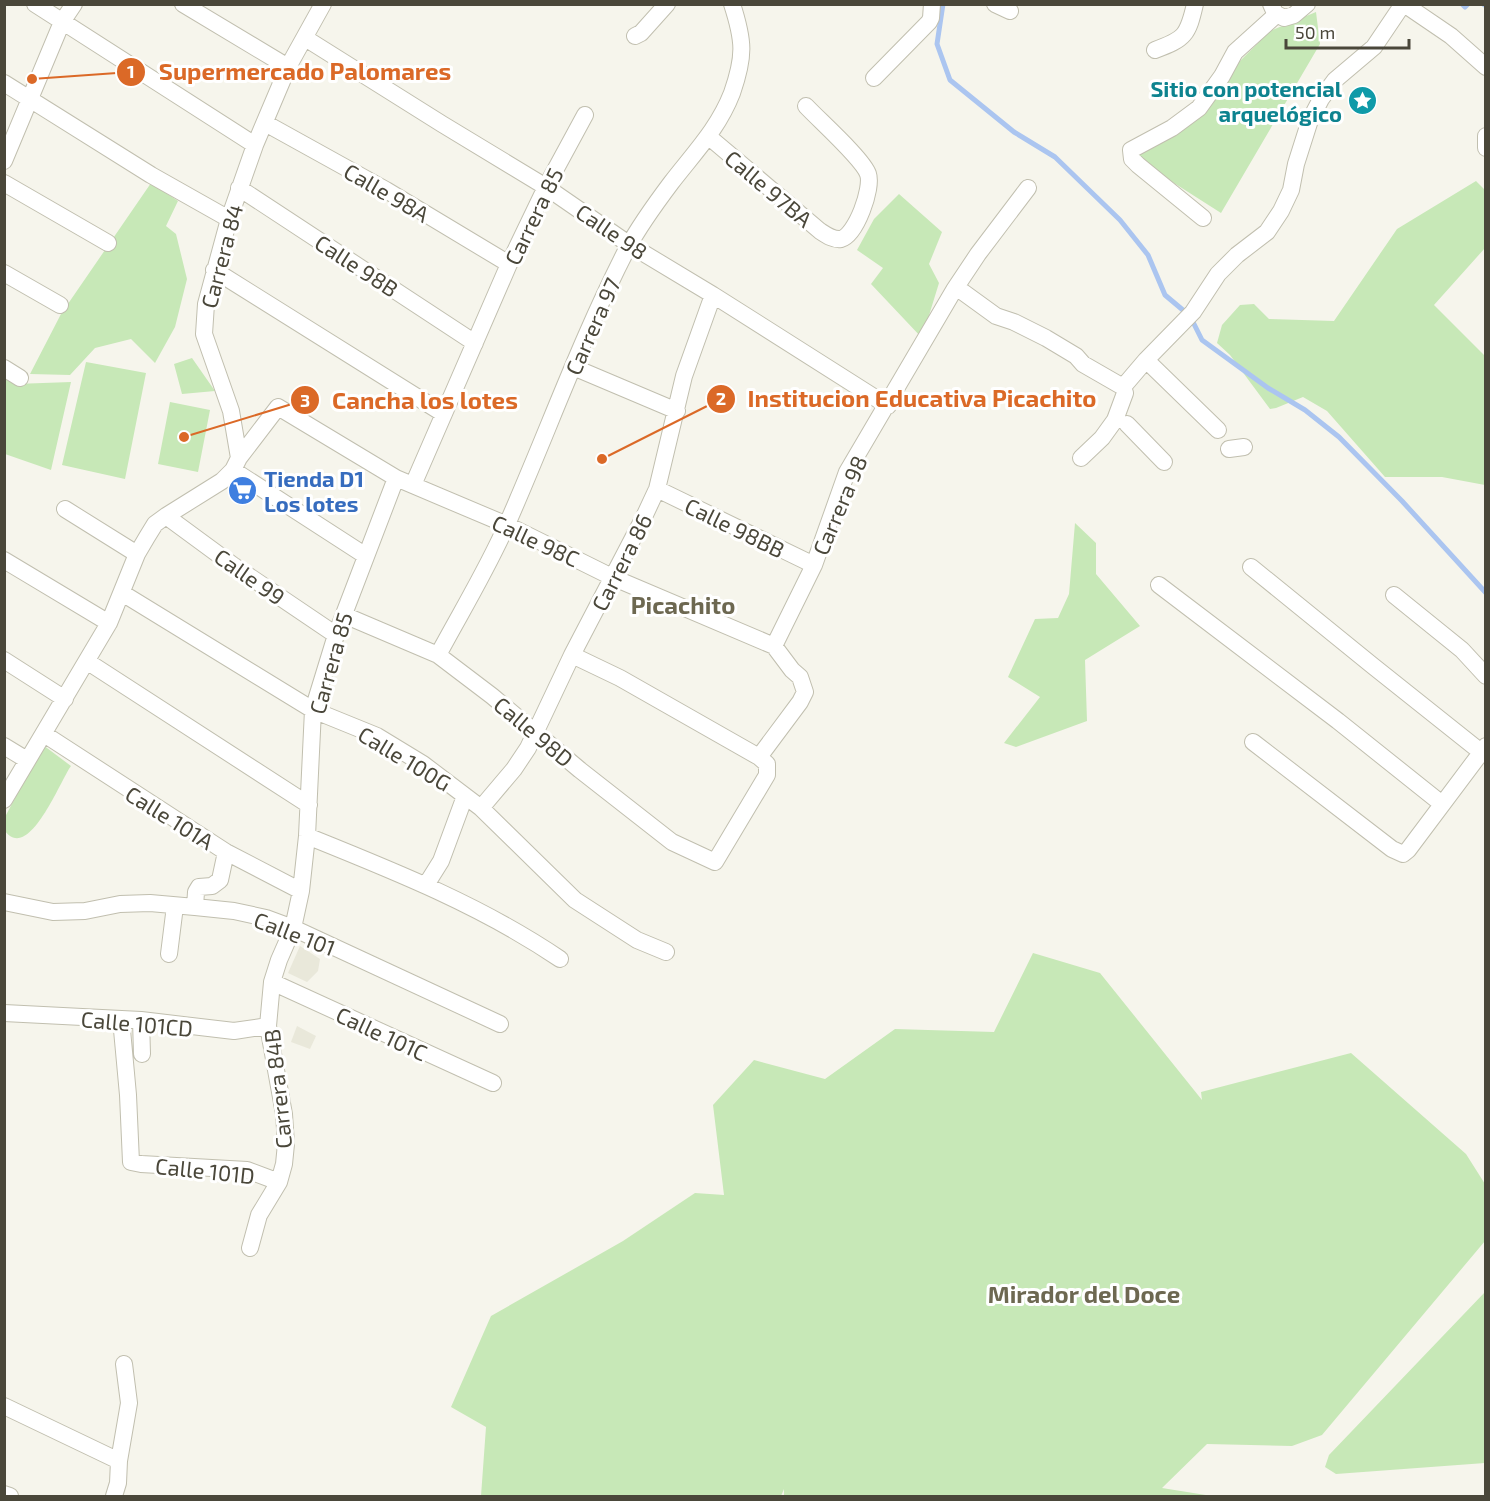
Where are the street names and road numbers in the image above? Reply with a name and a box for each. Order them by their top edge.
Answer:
street label: Calle 97BA [720,144,818,232]
street label: Calle 98A [340,157,434,227]
street label: Carrera 85 [498,163,568,269]
street label: Calle 98 [571,198,653,264]
street label: Carrera 84 [195,201,247,311]
street label: Calle 98B [311,229,403,301]
street label: Carrera 97 [559,273,625,379]
street label: Carrera 98 [806,451,872,559]
street label: Calle 98BB [681,492,789,562]
street label: Calle 98C [488,509,584,571]
street label: Carrera 86 [585,509,657,615]
street label: Calle 99 [210,543,290,609]
street label: Carrera 85 [303,609,357,717]
street label: Calle 98D [489,691,579,771]
street label: Calle 100G [354,720,456,796]
street label: Calle 101A [121,780,219,854]
street label: Calle 101 [251,906,339,960]
street label: Calle 101C [332,1001,432,1065]
street label: Calle 101CD [80,1005,194,1041]
street label: Carrera 84B [258,1028,296,1150]
street label: Calle 101D [154,1152,256,1188]

